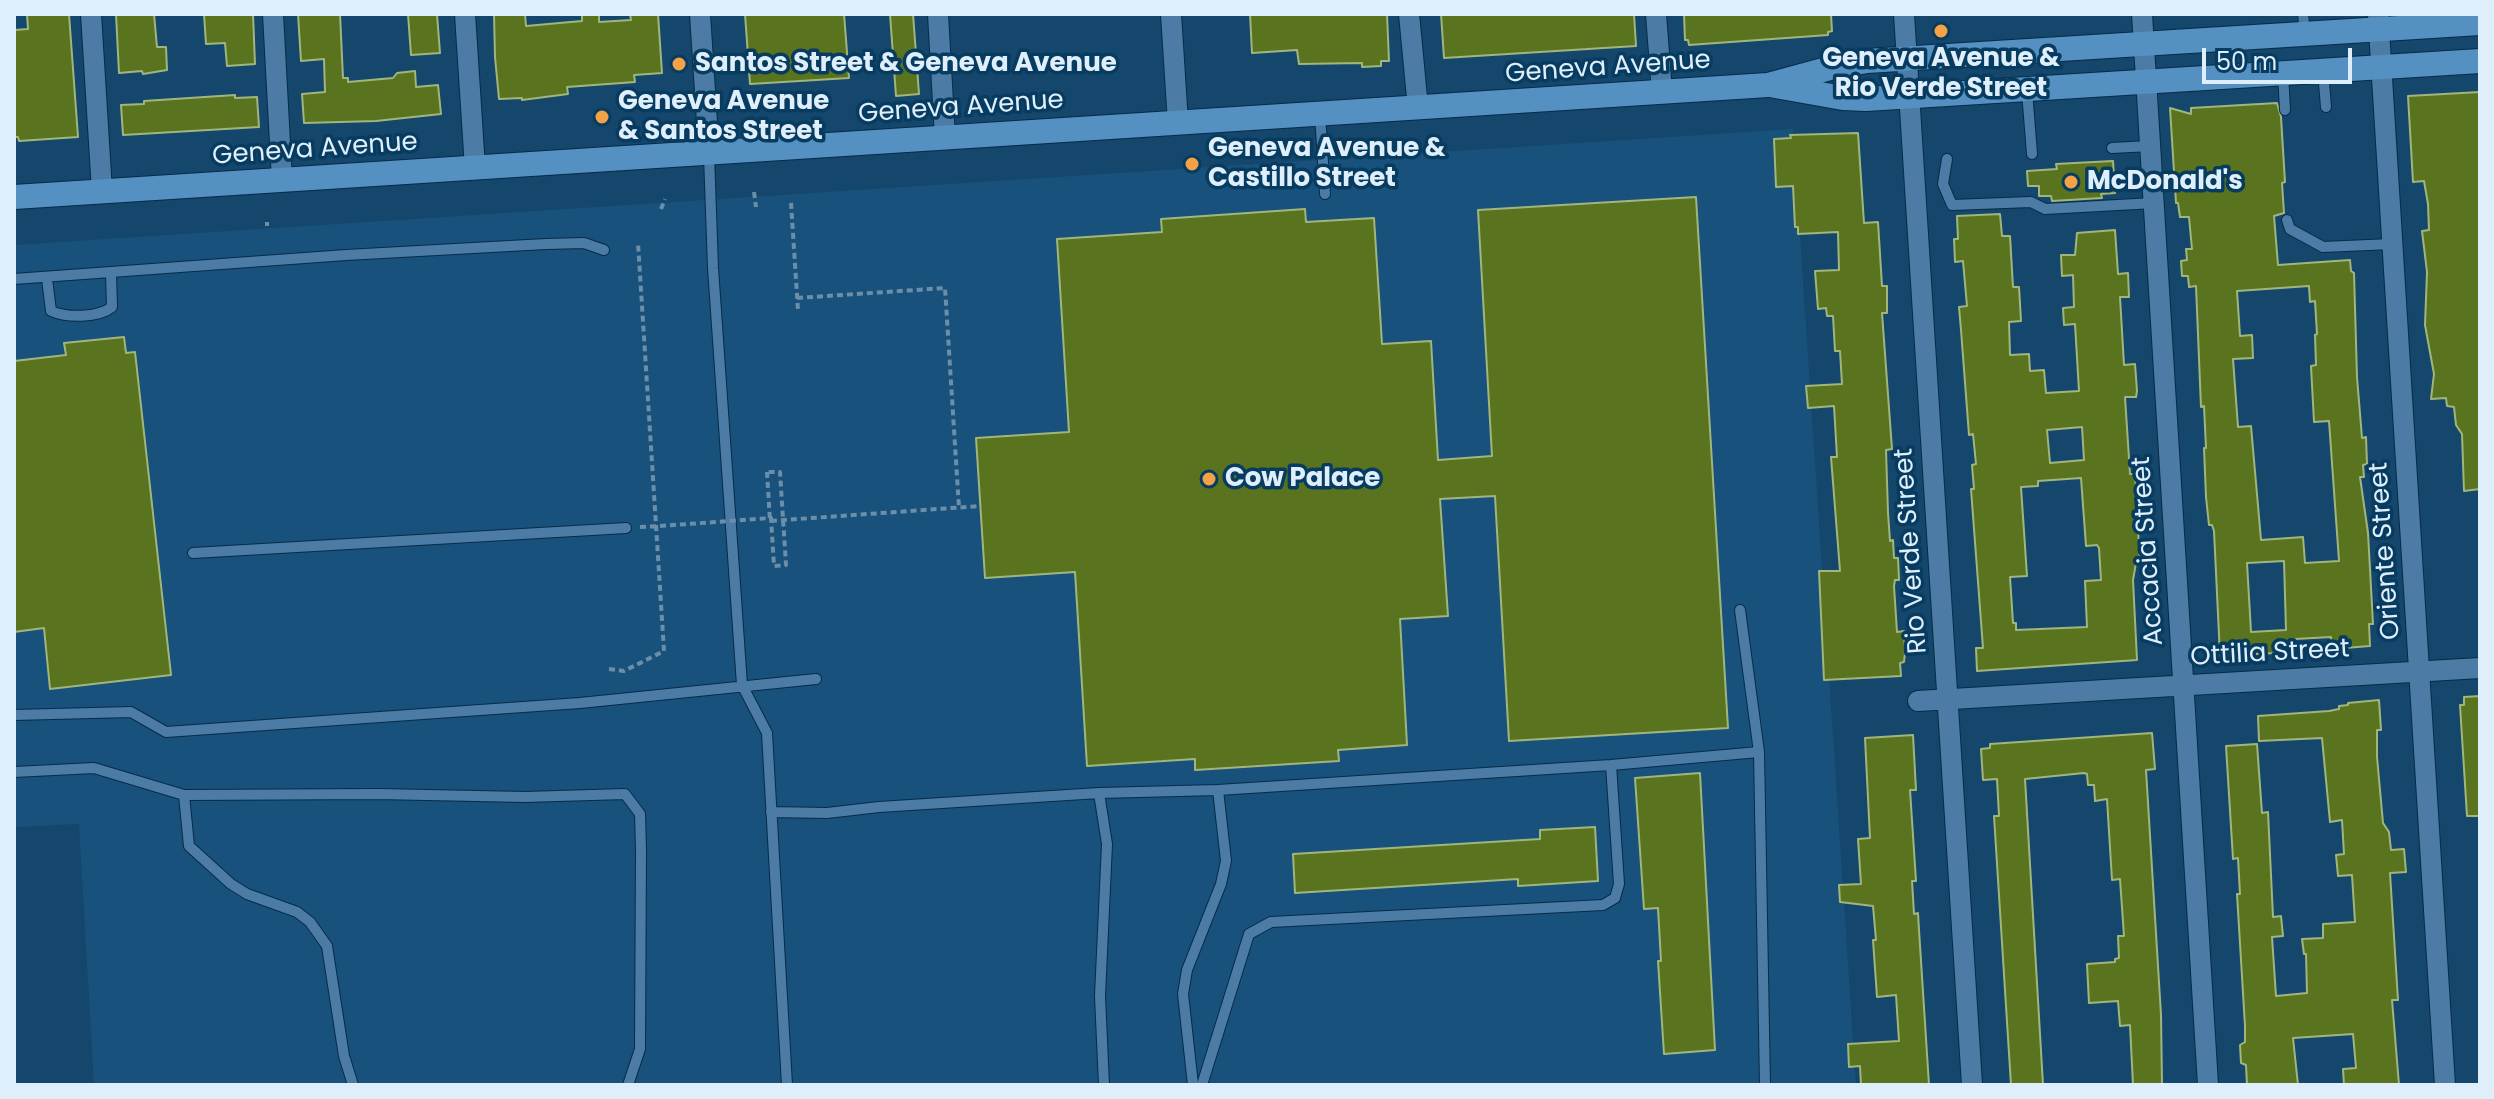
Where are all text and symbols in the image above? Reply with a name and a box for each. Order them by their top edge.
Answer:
marker: Geneva Avenue & Rio Verde Street [1932,22,1950,40]
scale bar [2206,32,2356,82]
place label: Geneva Avenue & Rio Verde Street [1822,43,2060,104]
street label: Geneva Avenue [1504,45,1712,91]
text: 50 m [2216,45,2277,78]
place label: Santos Street & Geneva Avenue [695,48,1117,80]
marker: Santos Street & Geneva Avenue [670,55,688,73]
street label: Geneva Avenue [857,85,1065,131]
place label: Geneva Avenue & Santos Street [618,86,829,148]
marker: Geneva Avenue & Santos Street [593,108,611,126]
street label: Geneva Avenue [211,127,419,173]
place label: Geneva Avenue & Castillo Street [1208,133,1446,194]
marker: Geneva Avenue & Castillo Street [1183,155,1201,173]
place label: McDonald's [2087,166,2243,198]
marker: McDonald's [2062,173,2080,191]
street label: Rio Verde Street [1889,447,1935,655]
street label: Accacia Street [2127,455,2171,647]
street label: Oriente Street [2364,461,2408,641]
place label: Cow Palace [1225,463,1380,495]
marker: Cow Palace [1200,470,1218,488]
street label: Ottilia Street [2190,634,2350,674]

